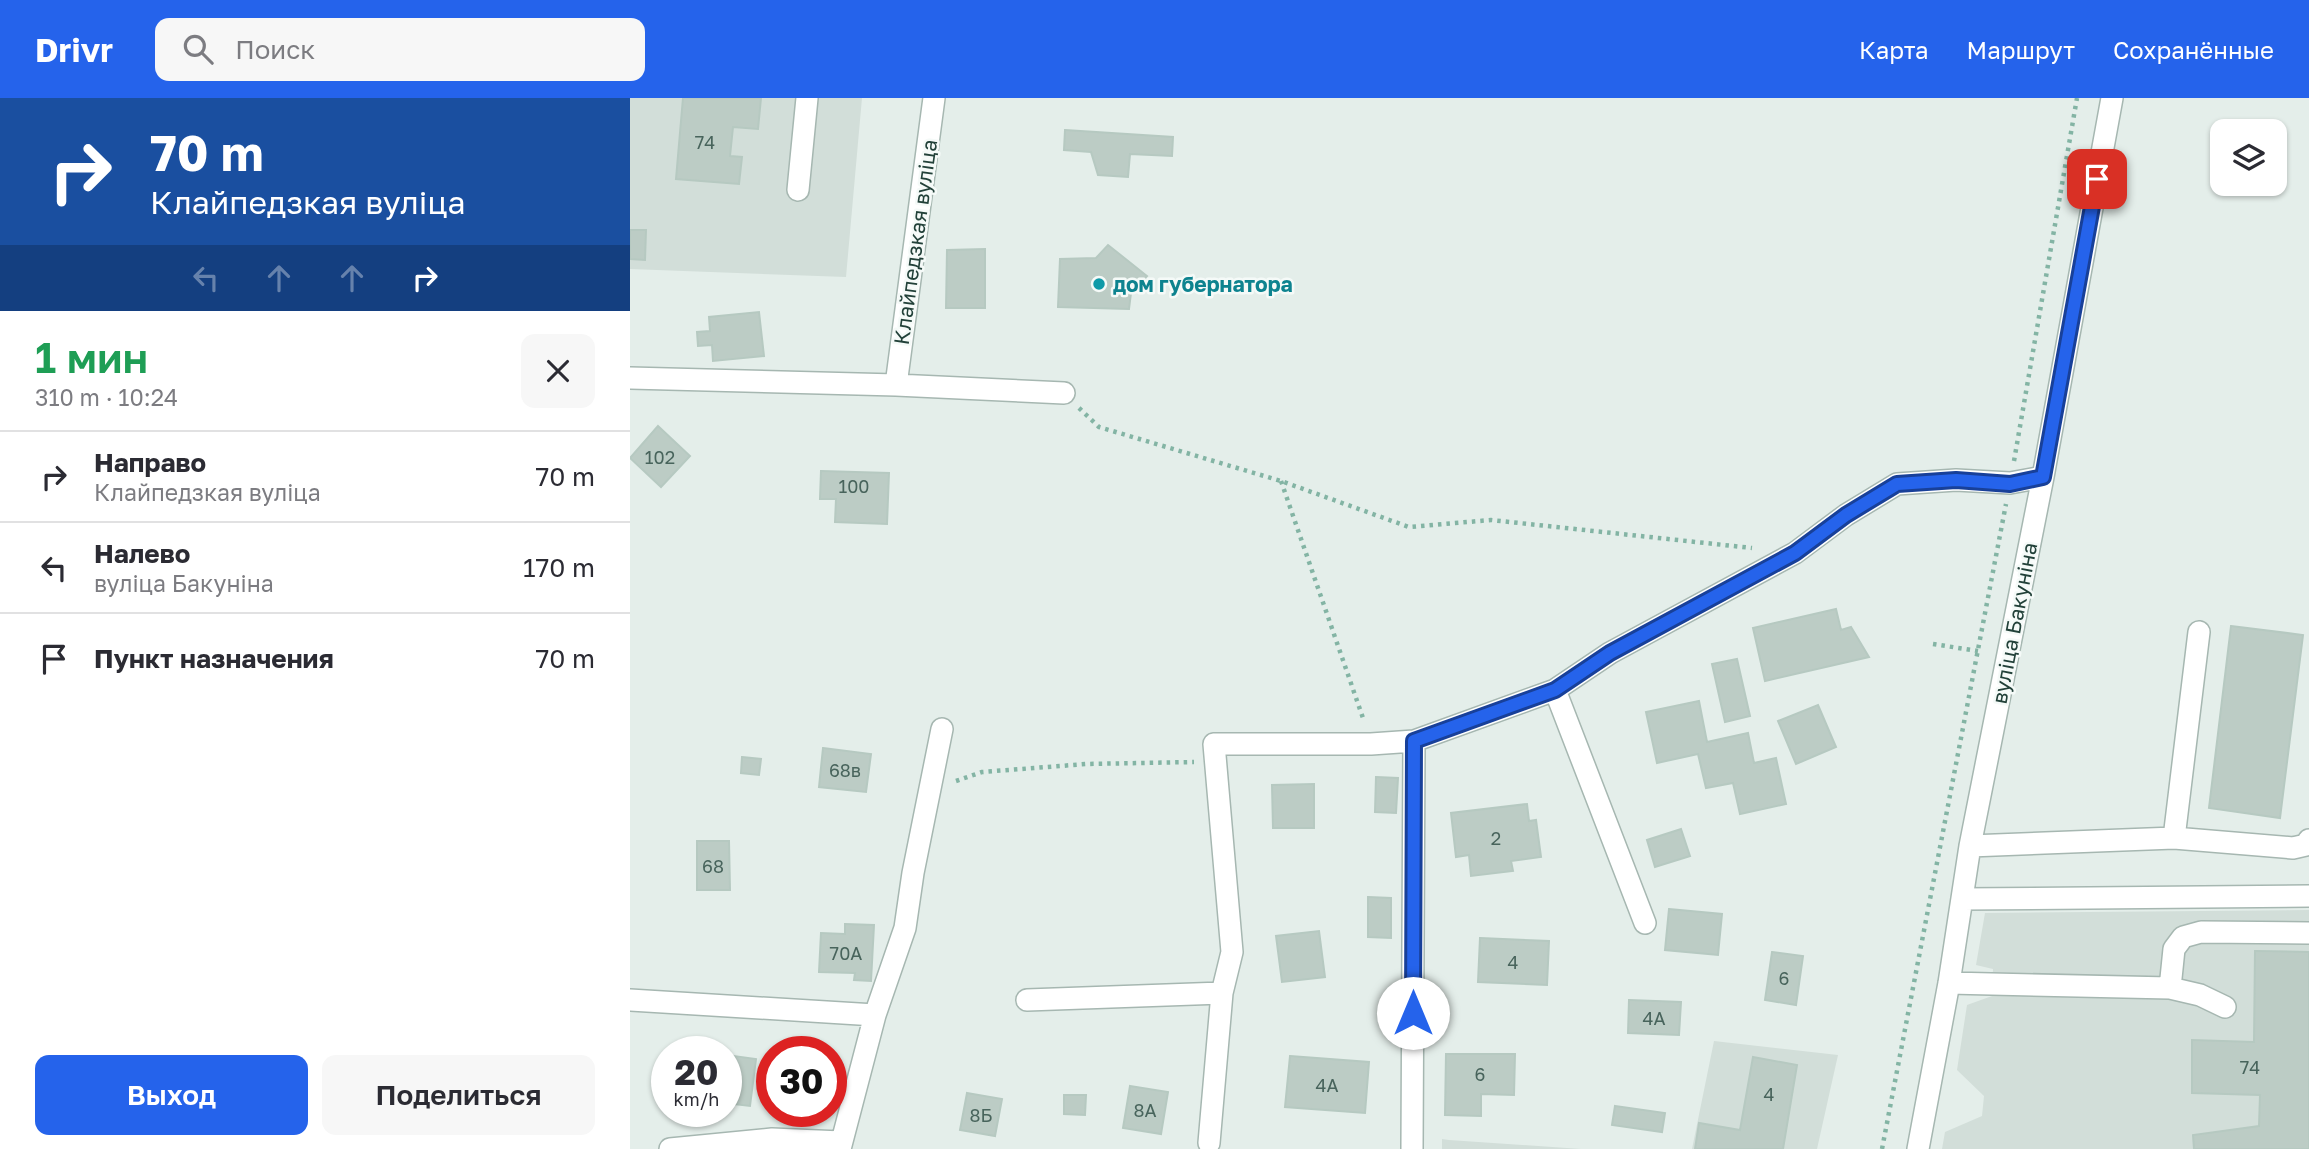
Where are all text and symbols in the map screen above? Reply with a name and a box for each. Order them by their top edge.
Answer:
search box [155,18,645,81]
text: Drivr [35,30,113,69]
icon: search [179,30,217,68]
text: Поиск [235,34,315,65]
text: Карта [1859,35,1929,64]
text: Маршрут [1967,35,2075,64]
text: Сохранённые [2113,35,2274,64]
map controls [2210,119,2287,196]
button: layers [2210,119,2287,196]
text: 70 m [150,123,264,182]
icon: right [35,126,126,217]
house number: 74 [695,131,715,153]
street label: Клайпедзкая вуліца [888,138,942,346]
pin [2067,149,2127,209]
icon: arrive [2078,160,2116,198]
text: Клайпедзкая вуліца [150,183,466,221]
icon: left [187,259,225,297]
icon: ahead [260,259,298,297]
icon: ahead [333,259,371,297]
icon: right [406,259,444,297]
place label: дом губернатора [1113,271,1293,297]
marker: дом губернатора [1091,276,1107,292]
text: 1 мин [35,332,148,382]
button: close [521,334,595,408]
text: 310 m · 10:24 [35,383,178,411]
house number: 102 [645,446,675,468]
text: Направо [94,447,206,478]
icon: right [35,458,73,496]
text: 70 m [536,461,595,492]
house number: 100 [838,475,870,497]
text: Клайпедзкая вуліца [94,478,321,506]
text: Налево [94,538,190,569]
street label: вуліца Бакуніна [1986,540,2042,706]
icon: left [35,549,73,587]
text: 170 m [523,552,595,583]
text: вуліца Бакуніна [94,569,274,597]
icon: arrive [35,640,73,678]
text: Пункт назначения [94,643,334,674]
text: 70 m [536,643,595,674]
house number: 68в [829,759,861,781]
house number: 2 [1491,827,1501,849]
house number: 68 [702,855,724,877]
house number: 70А [830,942,862,964]
house number: 4 [1508,951,1519,973]
house number: 6 [1779,967,1789,989]
position arrow [1376,976,1450,1050]
house number: 4А [1642,1007,1666,1029]
speed limit sign: 30 [756,1036,847,1127]
text: 20 [674,1051,719,1093]
button: Выход [35,1055,308,1135]
button: Поделиться [322,1055,595,1135]
house number: 74 [2240,1056,2260,1078]
house number: 6 [1475,1063,1485,1085]
house number: 4А [1315,1074,1339,1096]
house number: 4 [1764,1083,1775,1105]
text: km/h [674,1088,719,1110]
house number: 8А [1133,1099,1157,1121]
house number: 8Б [970,1104,993,1126]

